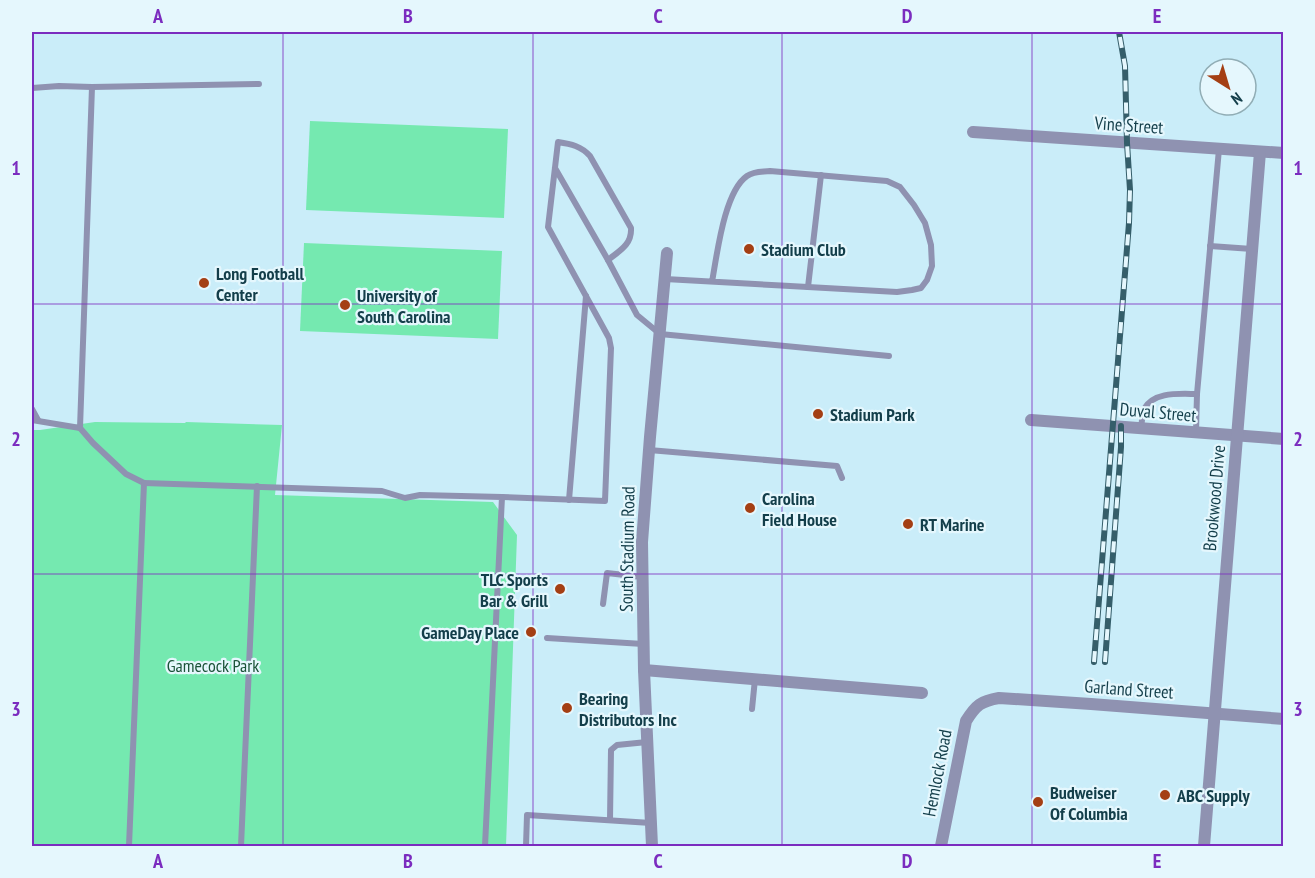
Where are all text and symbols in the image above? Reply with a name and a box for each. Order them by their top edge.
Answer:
text: A [152,3,164,29]
text: B [403,3,413,29]
text: C [653,3,663,29]
text: D [902,3,913,29]
text: E [1153,3,1161,29]
north arrow [1198,57,1258,117]
text: N [1228,88,1246,110]
street label: Vine Street [1093,111,1164,139]
text: 1 [11,155,21,181]
text: 1 [1293,155,1303,181]
place label: Stadium Club [761,238,846,261]
marker: Stadium Club [742,242,756,256]
place label: Long Football Center [216,262,305,306]
marker: Long Football Center [197,276,211,290]
place label: University of South Carolina [357,284,450,328]
marker: University of South Carolina [338,298,352,312]
street label: Duval Street [1119,397,1197,427]
place label: Stadium Park [830,403,915,426]
marker: Stadium Park [811,407,825,421]
text: 2 [11,426,21,452]
text: 2 [1293,426,1303,452]
street label: Brookwood Drive [1198,444,1230,552]
street label: South Stadium Road [614,486,640,612]
place label: Carolina Field House [762,487,837,531]
marker: Carolina Field House [743,501,757,515]
place label: RT Marine [920,513,985,536]
marker: RT Marine [901,517,915,531]
place label: TLC Sports Bar & Grill [480,568,549,612]
marker: TLC Sports Bar & Grill [553,582,567,596]
place label: GameDay Place [421,621,519,644]
marker: GameDay Place [524,625,538,639]
park label: Gamecock Park [167,654,259,677]
street label: Garland Street [1084,674,1174,704]
place label: Bearing Distributors Inc [579,687,677,731]
text: 3 [11,696,21,722]
text: 3 [1293,696,1303,722]
marker: Bearing Distributors Inc [560,701,574,715]
street label: Hemlock Road [917,727,957,819]
place label: Budweiser Of Columbia [1050,781,1128,825]
place label: ABC Supply [1176,784,1251,807]
marker: ABC Supply [1158,788,1172,802]
marker: Budweiser Of Columbia [1031,795,1045,809]
text: A [152,848,164,874]
text: B [403,848,413,874]
text: C [653,848,663,874]
text: D [902,848,913,874]
text: E [1153,848,1161,874]

